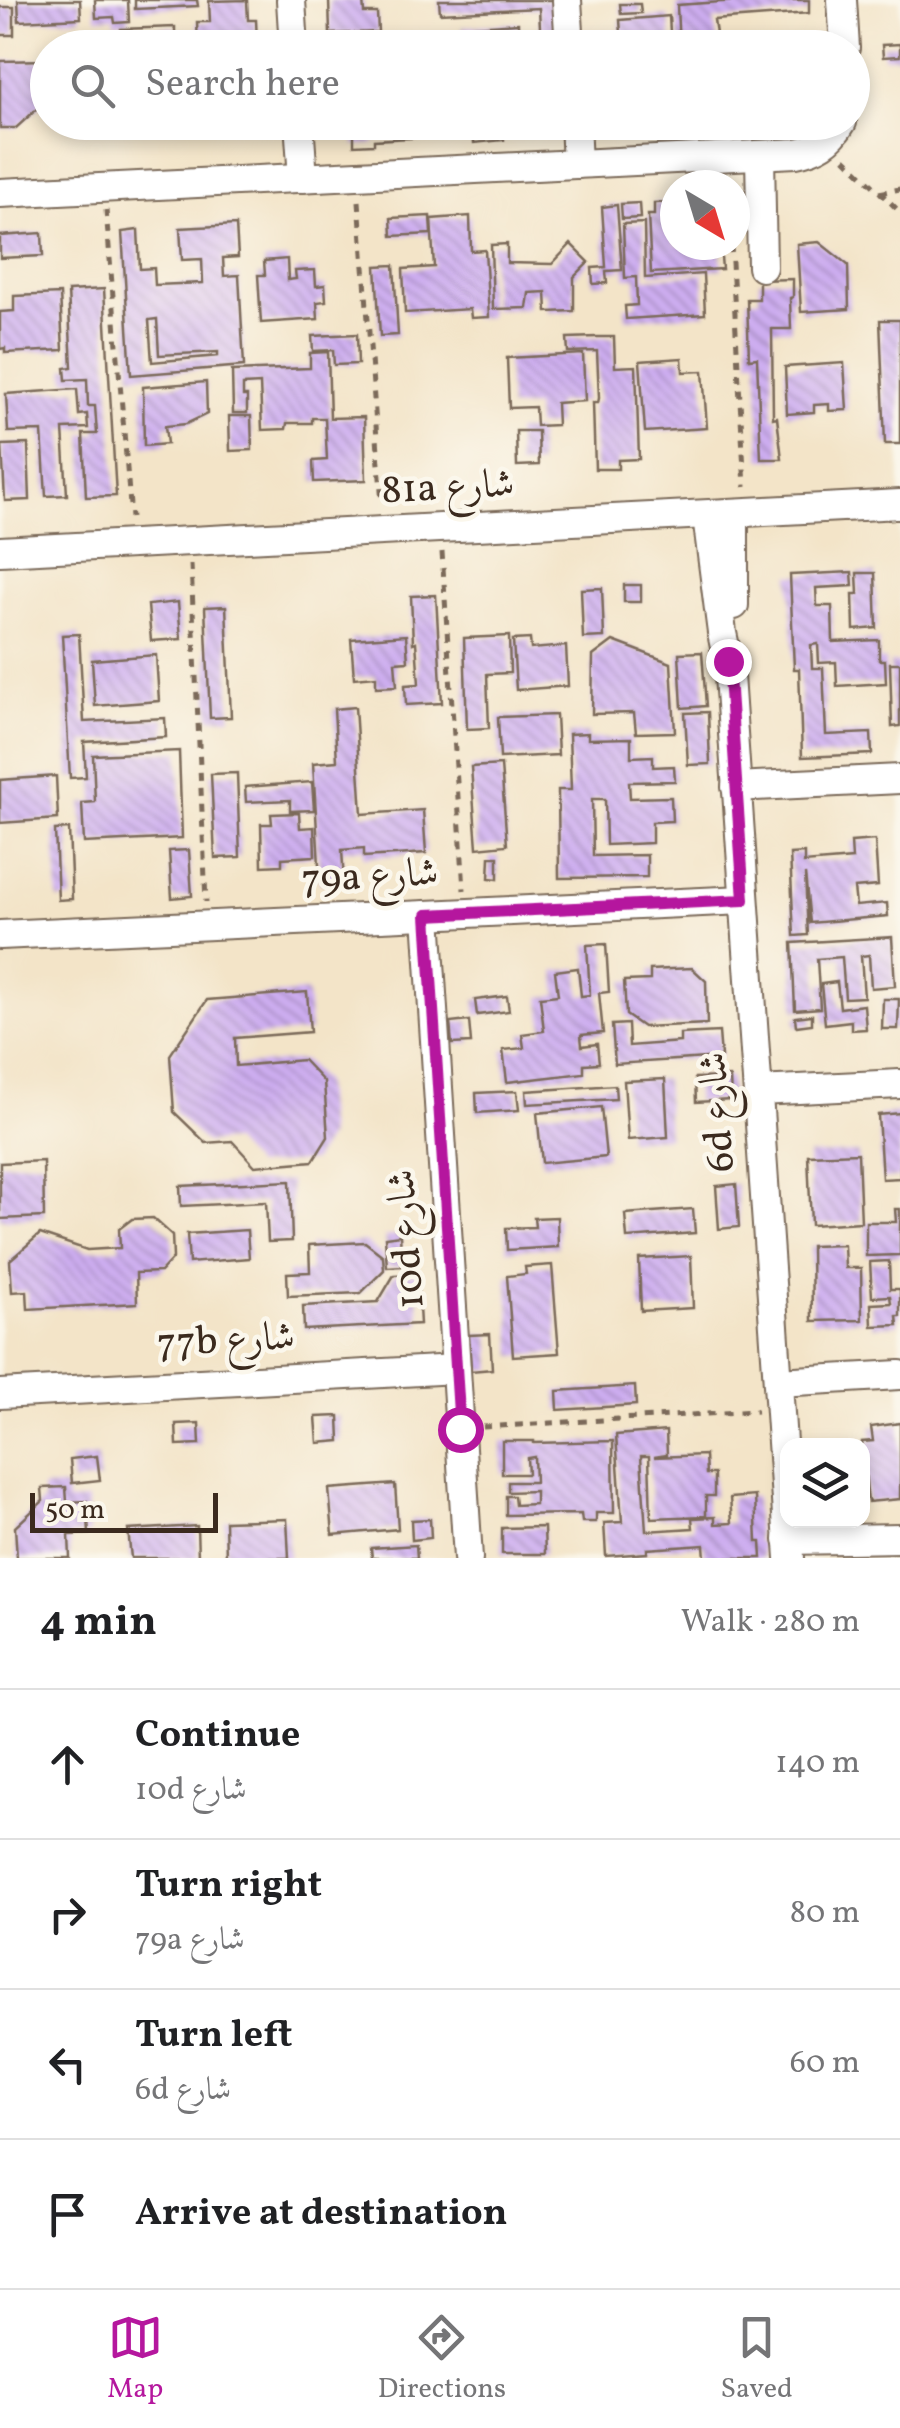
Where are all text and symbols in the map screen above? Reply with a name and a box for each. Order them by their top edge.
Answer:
search box [30,30,870,140]
icon: search [65,58,120,113]
text: Search here [145,59,340,112]
north arrow [660,170,750,260]
street label: 81a شارع [380,458,516,522]
route end [706,639,752,685]
street label: 79a شارع [300,846,440,912]
street label: 6d شارع [687,1050,753,1174]
street label: 10d شارع [375,1167,443,1311]
street label: 77b شارع [156,1310,297,1376]
route start [438,1407,484,1453]
map controls [780,1438,870,1528]
button: layers [780,1438,870,1528]
scale bar [30,1488,218,1532]
text: 50 m [45,1491,105,1530]
text: 4 min [40,1594,157,1653]
text: Walk · 280 m [681,1601,860,1645]
text: Continue [135,1710,300,1763]
icon: ahead [40,1737,95,1792]
text: 140 m [775,1742,860,1786]
text: 10d شارع [135,1769,247,1813]
text: Turn right [135,1860,322,1913]
icon: right [40,1887,95,1942]
text: 80 m [790,1892,860,1936]
text: 79a شارع [135,1919,245,1963]
text: Turn left [135,2010,292,2063]
icon: left [40,2037,95,2092]
text: 60 m [790,2042,860,2086]
text: 6d شارع [135,2069,231,2113]
icon: arrive [40,2187,95,2242]
text: Arrive at destination [135,2188,508,2241]
tab: Map [107,2310,163,2409]
tab: Directions [378,2310,506,2409]
tab: Saved [721,2310,793,2409]

